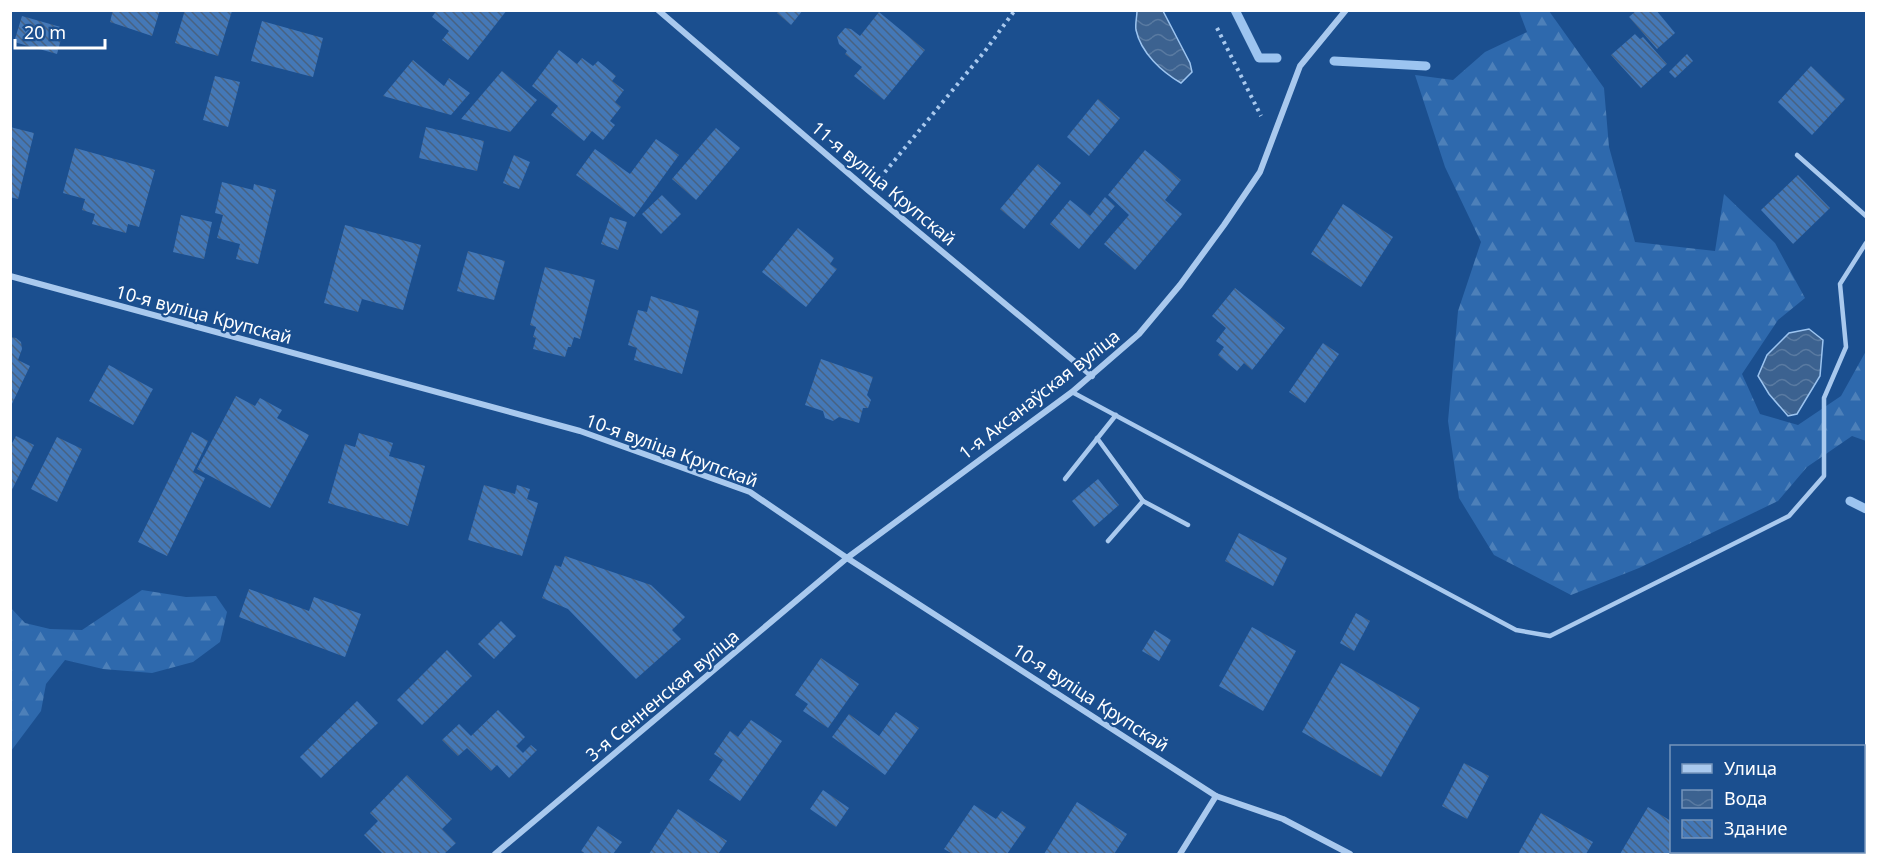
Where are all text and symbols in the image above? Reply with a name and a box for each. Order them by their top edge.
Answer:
scale bar [15,12,105,50]
text: 20 m [24,20,66,44]
street label: 11-я вуліца Крупскай [807,115,961,251]
street label: 10-я вуліца Крупскай [113,279,295,349]
street label: 1-я Аксанаўская вуліца [954,324,1124,464]
street label: 10-я вуліца Крупскай [583,408,761,492]
street label: 3-я Сенненская вуліца [580,624,744,766]
street label: 10-я вуліца Крупскай [1008,637,1174,757]
legend [1670,745,1865,853]
text: Улица [1724,756,1777,780]
text: Вода [1724,786,1767,810]
text: Здание [1724,816,1788,840]

